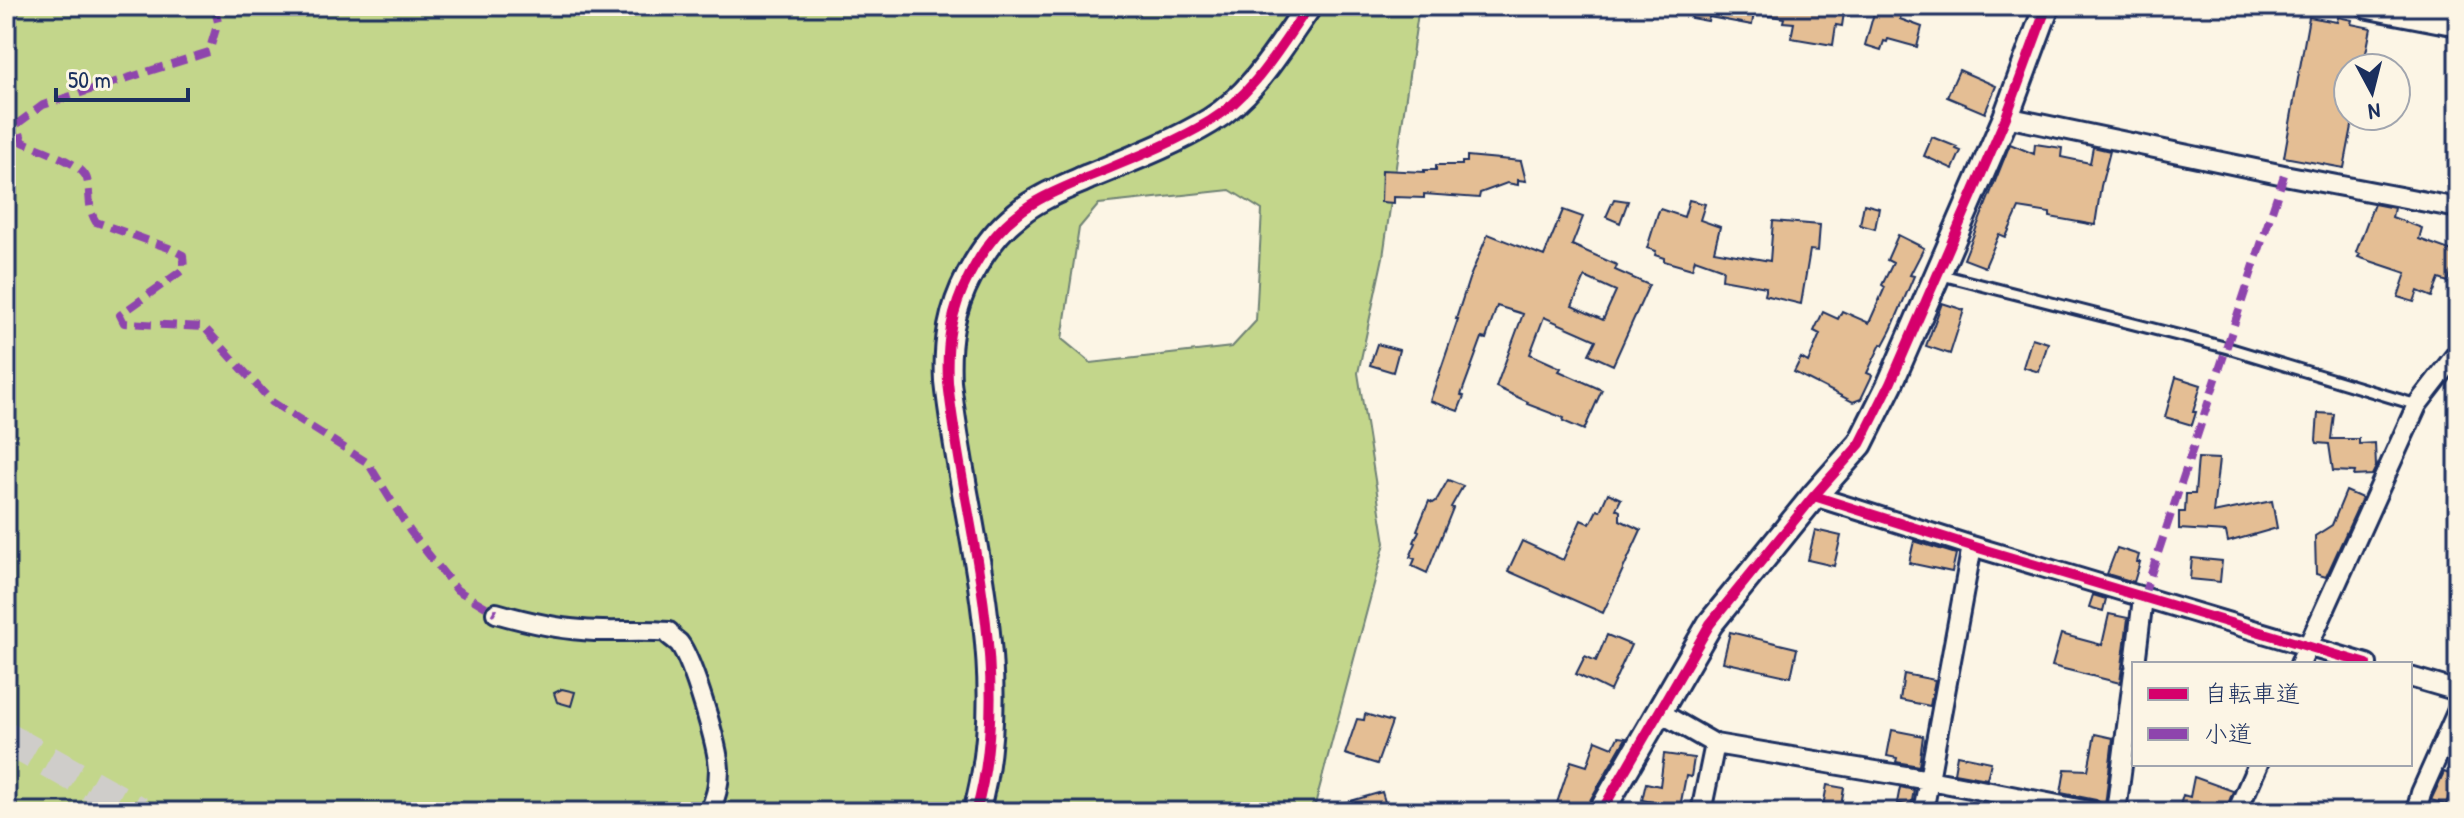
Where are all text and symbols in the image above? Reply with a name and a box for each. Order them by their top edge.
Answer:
scale bar [56,52,188,102]
north arrow [2332,52,2412,132]
text: 50 m [68,63,111,95]
text: N [2367,96,2382,127]
legend [2132,662,2412,766]
text: 自転車道 [2204,677,2300,709]
text: 小道 [2204,717,2252,749]

